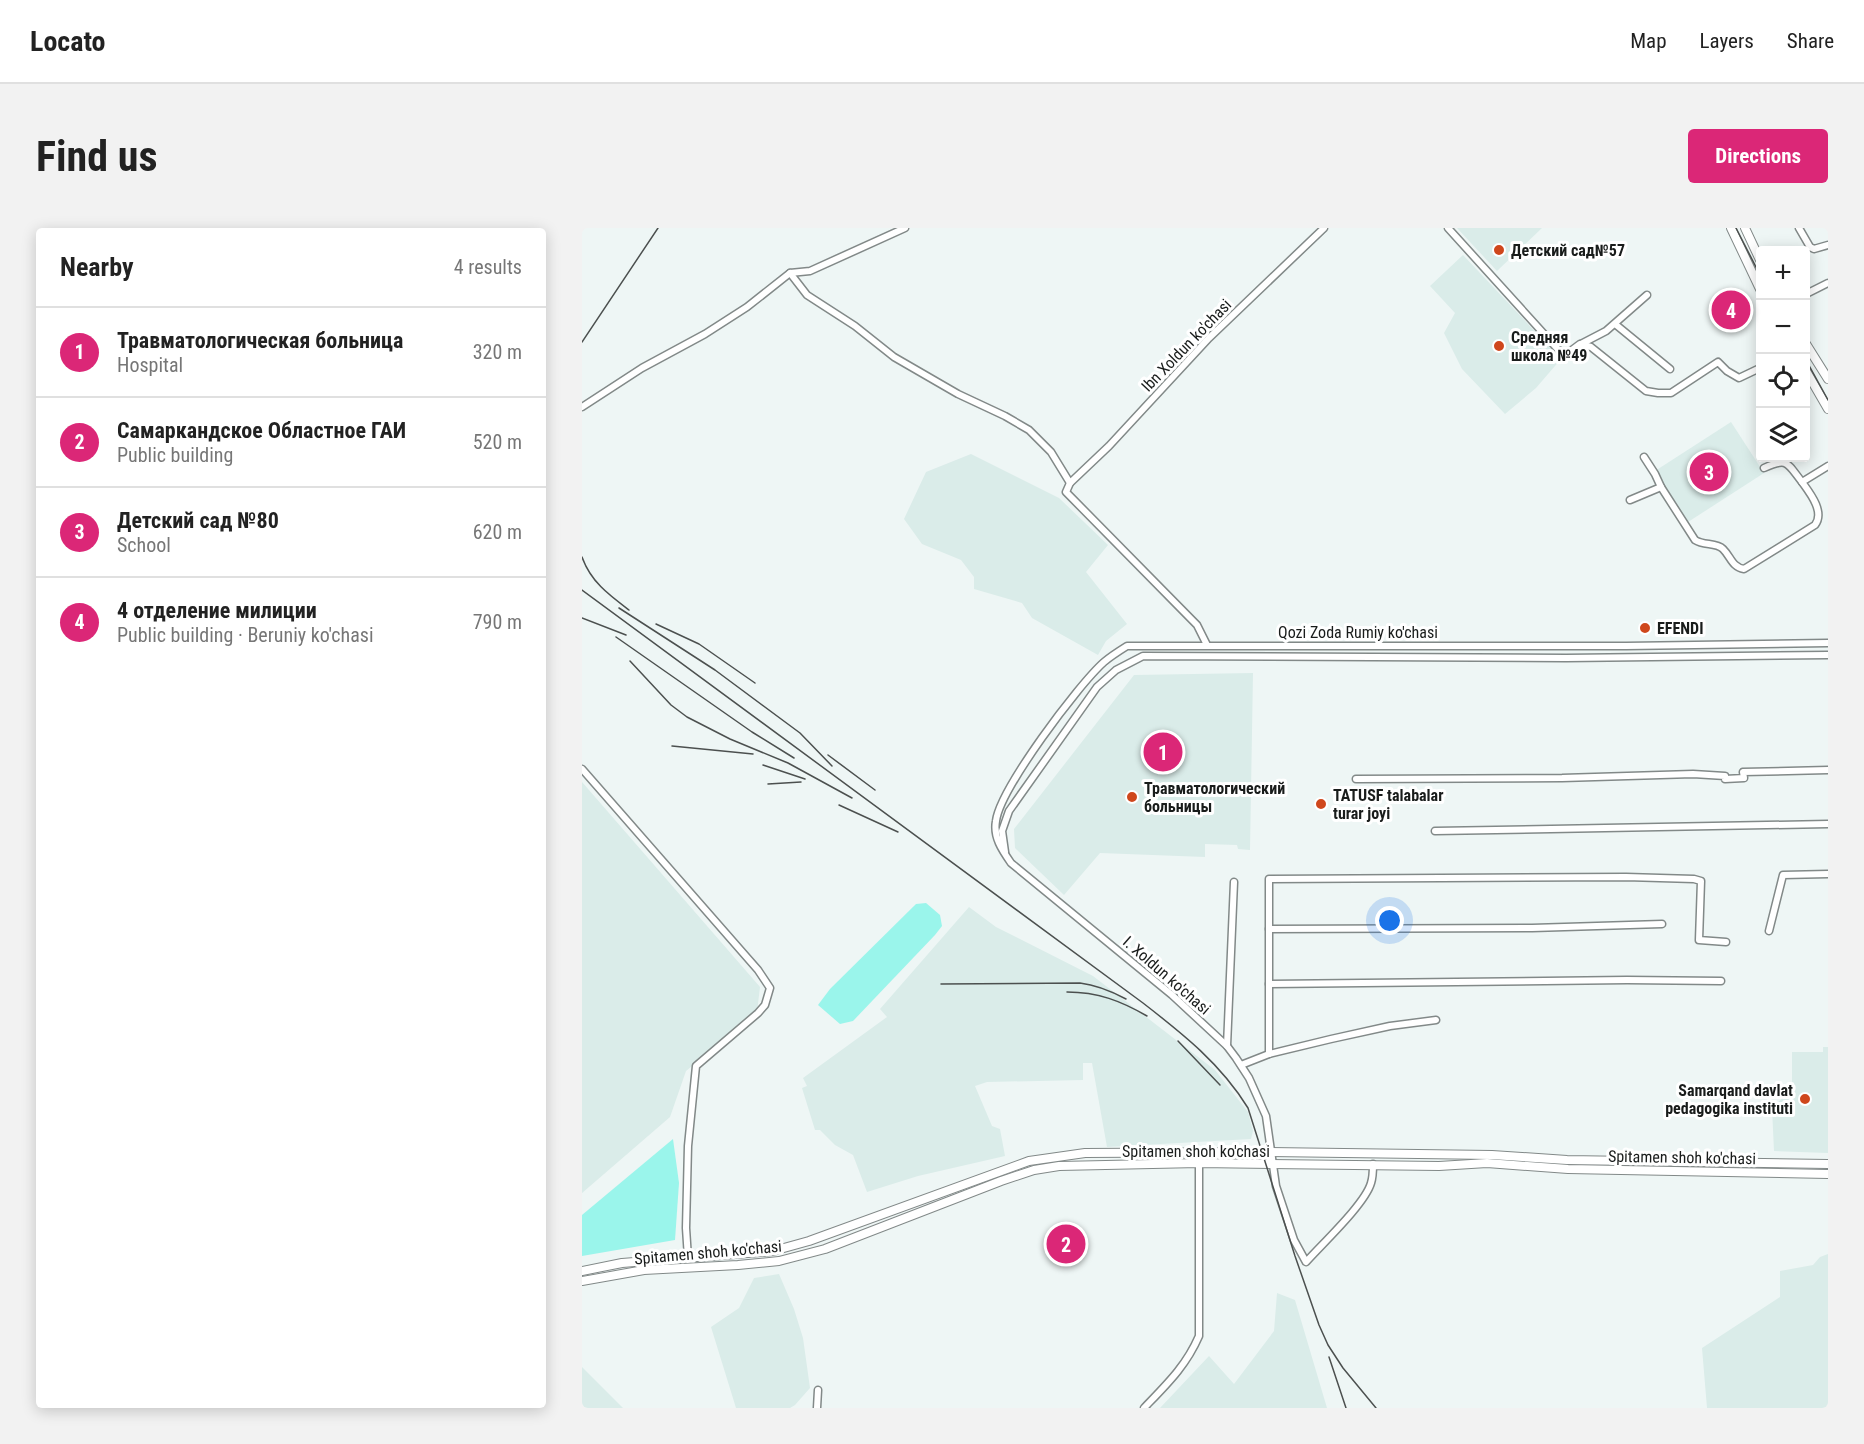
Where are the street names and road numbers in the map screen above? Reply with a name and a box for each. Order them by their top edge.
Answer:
street label: Ibn Xoldun ko'chasi [1137,295,1235,395]
street label: Qozi Zoda Rumiy ko'chasi [1278,623,1438,642]
street label: I. Xoldun ko'chasi [1119,932,1214,1019]
street label: Spitamen shoh ko'chasi [1122,1142,1270,1161]
street label: Spitamen shoh ko'chasi [1608,1147,1756,1168]
street label: Spitamen shoh ko'chasi [634,1237,783,1268]

